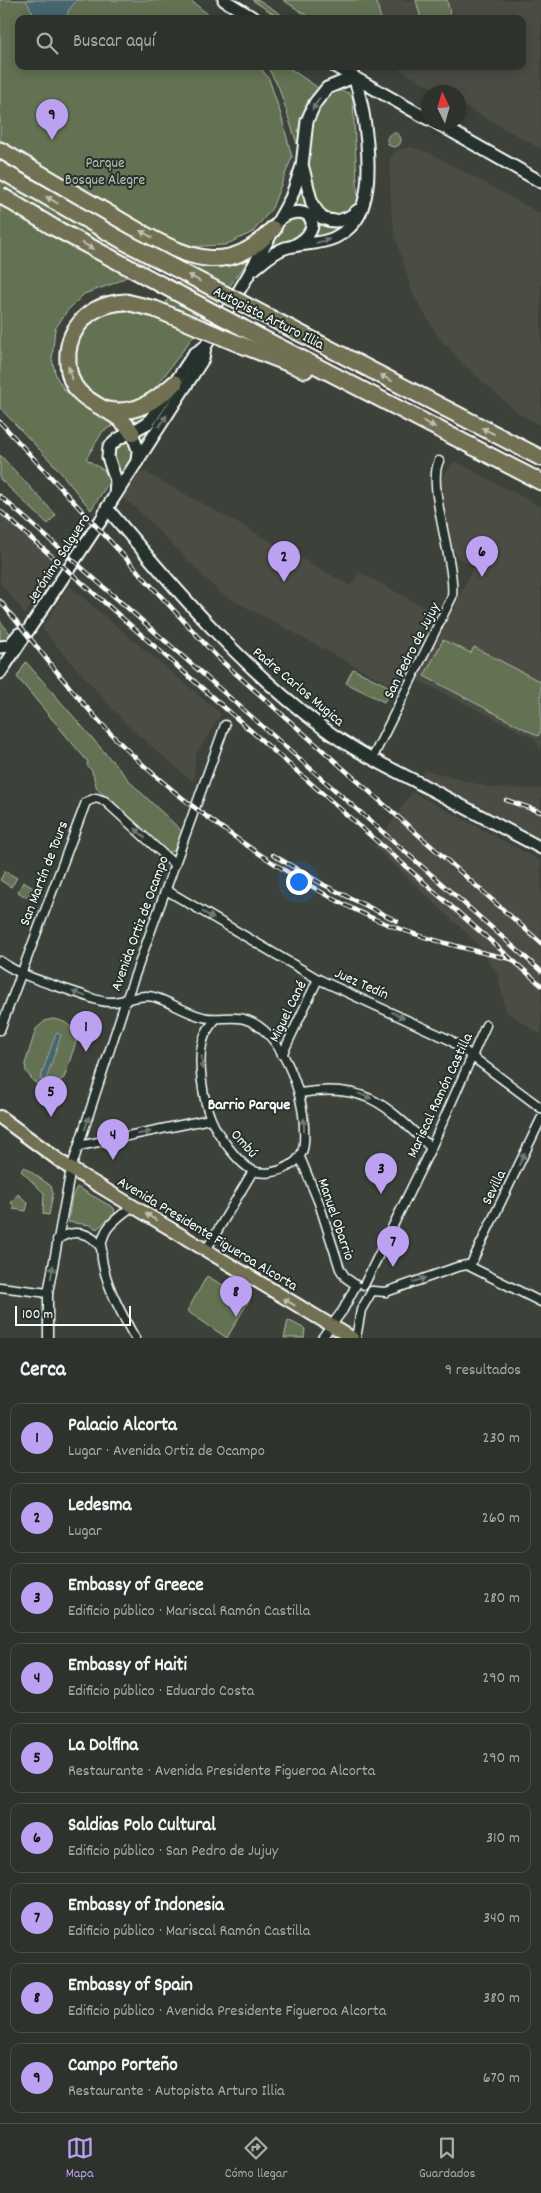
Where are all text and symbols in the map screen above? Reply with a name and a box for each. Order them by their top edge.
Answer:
search box [15,15,526,70]
icon: search [33,29,61,57]
text: Buscar aquí [73,29,155,56]
north arrow [421,85,466,130]
one-way arrow [311,98,320,111]
pin: 9 [36,99,68,140]
park label: Parque Bosque Alegre [65,153,146,192]
one-way arrow [45,196,58,205]
one-way arrow [139,230,152,239]
one-way arrow [316,236,331,244]
one-way arrow [80,242,95,250]
one-way arrow [187,274,201,283]
street label: Autopista Arturo Illia [209,281,328,357]
one-way arrow [66,366,74,381]
one-way arrow [379,374,393,382]
one-way arrow [159,415,168,428]
one-way arrow [422,420,436,428]
one-way arrow [481,427,496,435]
street label: Jerónimo Salguero [22,509,97,608]
pin: 6 [466,536,498,577]
pin: 2 [268,541,300,582]
street label: San Pedro de Jujuy [379,598,447,703]
street label: Padre Carlos Mugica [247,642,349,733]
street label: San Martín de Tours [15,818,75,929]
one-way arrow [134,827,146,839]
street label: Avenida Ortiz de Ocampo [106,853,176,994]
your location [286,869,312,895]
one-way arrow [202,910,215,919]
street label: Juez Tedín [331,963,392,1006]
street label: Miguel Cané [264,977,313,1046]
one-way arrow [72,989,87,997]
pin: 1 [70,1011,102,1052]
one-way arrow [391,1011,405,1019]
street label: Mariscal Ramón Castilla [402,1029,480,1162]
one-way arrow [198,1056,206,1072]
pin: 5 [35,1076,67,1117]
one-way arrow [358,1092,373,1100]
district label: Barrio Parque [208,1094,290,1117]
one-way arrow [84,1115,91,1130]
one-way arrow [300,1117,308,1133]
pin: 4 [97,1119,129,1160]
street label: Ombú [225,1125,262,1164]
one-way arrow [137,1129,152,1137]
one-way arrow [518,1152,526,1166]
pin: 3 [365,1153,397,1194]
street label: Sevilla [477,1166,513,1209]
street label: Avenida Presidente Figueroa Alcorta [113,1172,302,1298]
street label: Manuel Obarrio [311,1176,360,1264]
one-way arrow [144,1212,157,1221]
pin: 7 [377,1226,409,1267]
one-way arrow [48,1264,56,1280]
pin: 8 [220,1276,252,1317]
one-way arrow [411,1276,426,1283]
one-way arrow [283,1297,296,1306]
scale bar [15,1303,131,1326]
text: 100 m [22,1305,53,1325]
text: Cerca [20,1356,66,1386]
text: 9 resultados [445,1359,521,1382]
text: Palacio Alcorta [68,1413,177,1440]
text: 1 [35,1427,39,1450]
text: 230 m [483,1427,520,1450]
text: Lugar · Avenida Ortiz de Ocampo [68,1440,265,1463]
text: Ledesma [68,1493,131,1520]
text: 2 [34,1507,41,1530]
text: 260 m [482,1507,520,1530]
text: Lugar [68,1520,102,1543]
text: Embassy of Greece [68,1573,204,1600]
text: 3 [33,1587,41,1610]
text: 280 m [483,1587,520,1610]
text: Edificio público · Mariscal Ramón Castilla [68,1600,310,1623]
text: Embassy of Haiti [68,1653,187,1680]
text: 4 [34,1667,40,1690]
text: 290 m [482,1667,520,1690]
text: Edificio público · Eduardo Costa [68,1680,254,1703]
text: La Dolfina [68,1733,138,1760]
text: 5 [33,1747,41,1770]
text: 290 m [482,1747,520,1770]
text: Restaurante · Avenida Presidente Figueroa Alcorta [68,1760,375,1783]
text: Saldias Polo Cultural [68,1813,216,1840]
text: 6 [33,1827,41,1850]
text: 310 m [486,1827,520,1850]
text: Edificio público · San Pedro de Jujuy [68,1840,278,1863]
text: Embassy of Indonesia [68,1893,224,1920]
text: 7 [34,1907,40,1930]
text: 340 m [483,1907,520,1930]
text: Edificio público · Mariscal Ramón Castilla [68,1920,310,1943]
text: Embassy of Spain [68,1973,193,2000]
text: 8 [34,1987,40,2010]
text: 380 m [483,1987,520,2010]
text: Edificio público · Avenida Presidente Figueroa Alcorta [68,2000,386,2023]
text: Campo Porteño [68,2053,178,2080]
text: 9 [33,2067,41,2090]
text: 670 m [483,2067,520,2090]
text: Restaurante · Autopista Arturo Illia [68,2080,285,2103]
tab: Mapa [66,2134,94,2184]
tab: Cómo llegar [225,2134,288,2184]
tab: Guardados [419,2134,475,2184]

